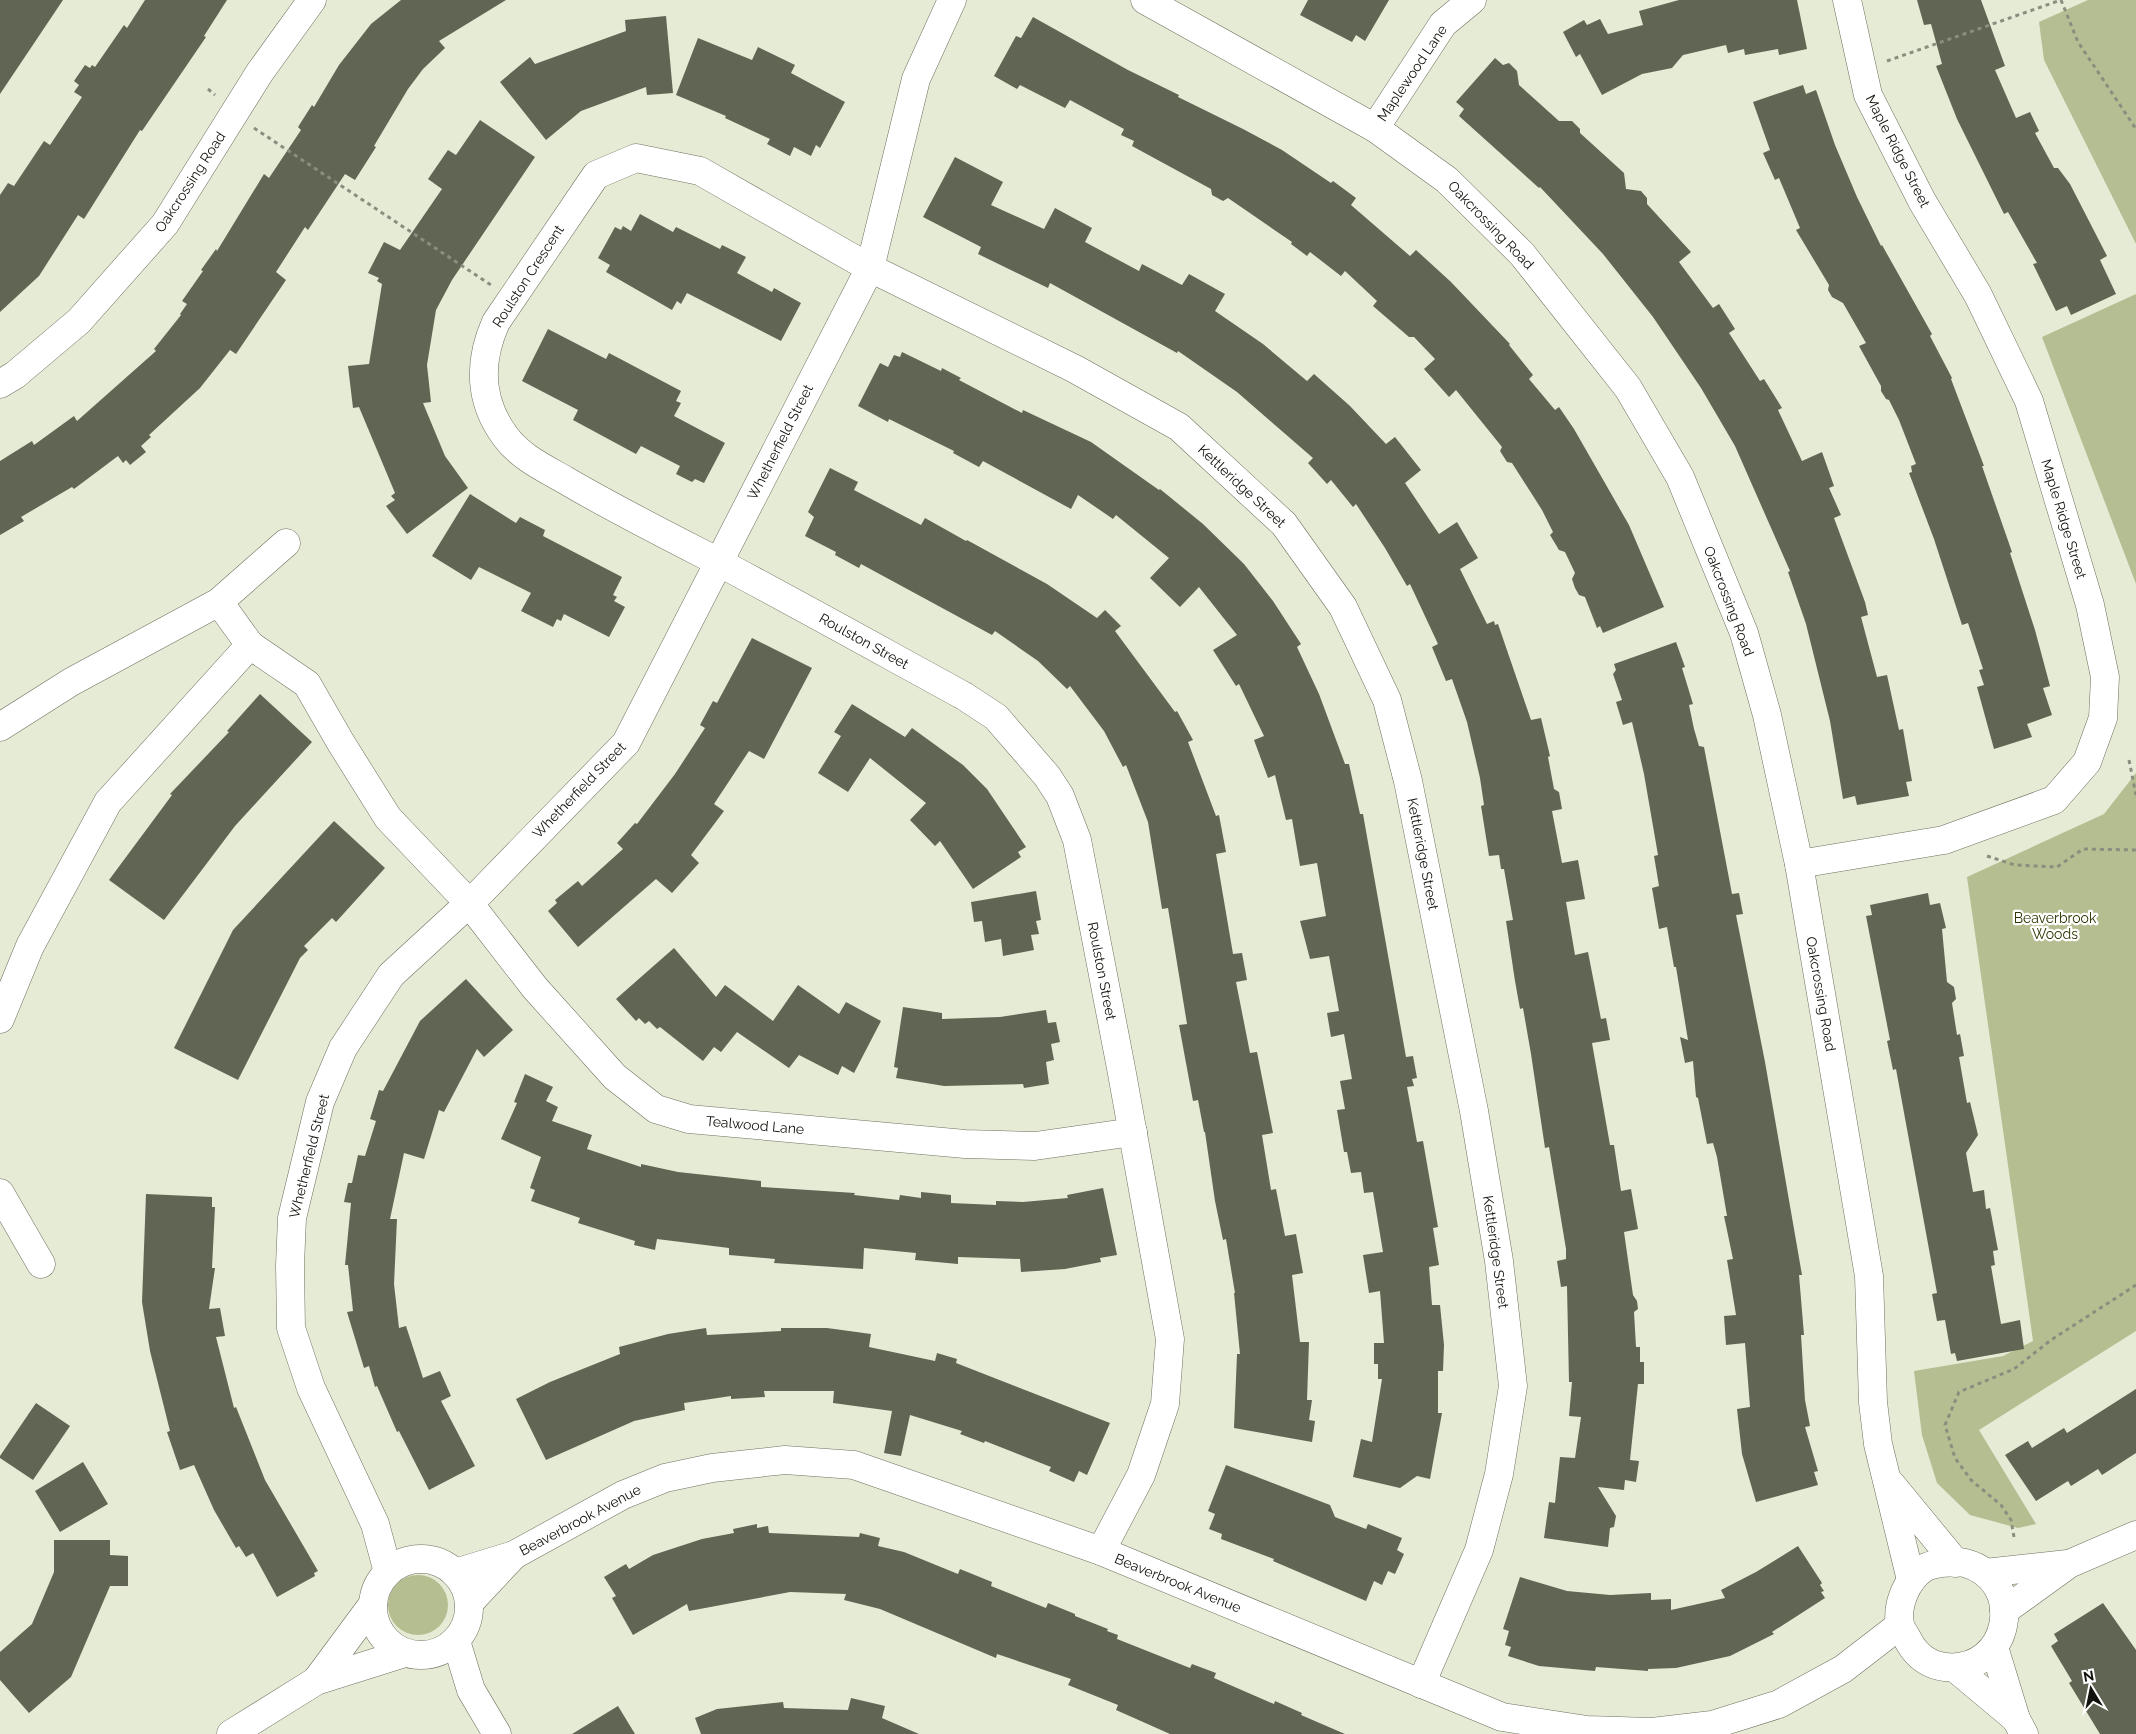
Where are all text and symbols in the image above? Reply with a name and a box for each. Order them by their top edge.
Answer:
street label: Maplewood Lane [1374,22,1450,124]
street label: Maple Ridge Street [1863,92,1933,210]
street label: Oakcrossing Road [152,129,228,235]
street label: Oakcrossing Road [1445,178,1537,272]
street label: Roulston Crescent [489,222,567,330]
street label: Whetherfield Street [744,381,816,502]
street label: Kettleridge Street [1195,441,1289,531]
street label: Maple Ridge Street [2038,457,2090,581]
street label: Oakcrossing Road [1701,544,1757,658]
street label: Roulston Street [817,610,912,672]
street label: Whetherfield Street [529,739,629,841]
street label: Kettleridge Street [1404,796,1442,912]
park label: Beaverbrook Woods [2014,910,2097,942]
street label: Roulston Street [1085,921,1119,1022]
street label: Oakcrossing Road [1803,935,1839,1053]
street label: Whetherfield Street [286,1092,332,1220]
street label: Tealwood Lane [705,1113,805,1137]
street label: Kettleridge Street [1480,1194,1512,1310]
street label: Beaverbrook Avenue [517,1481,643,1559]
street label: Beaverbrook Avenue [1112,1550,1244,1616]
north arrow [2066,1664,2116,1714]
text: N [2082,1667,2095,1685]

